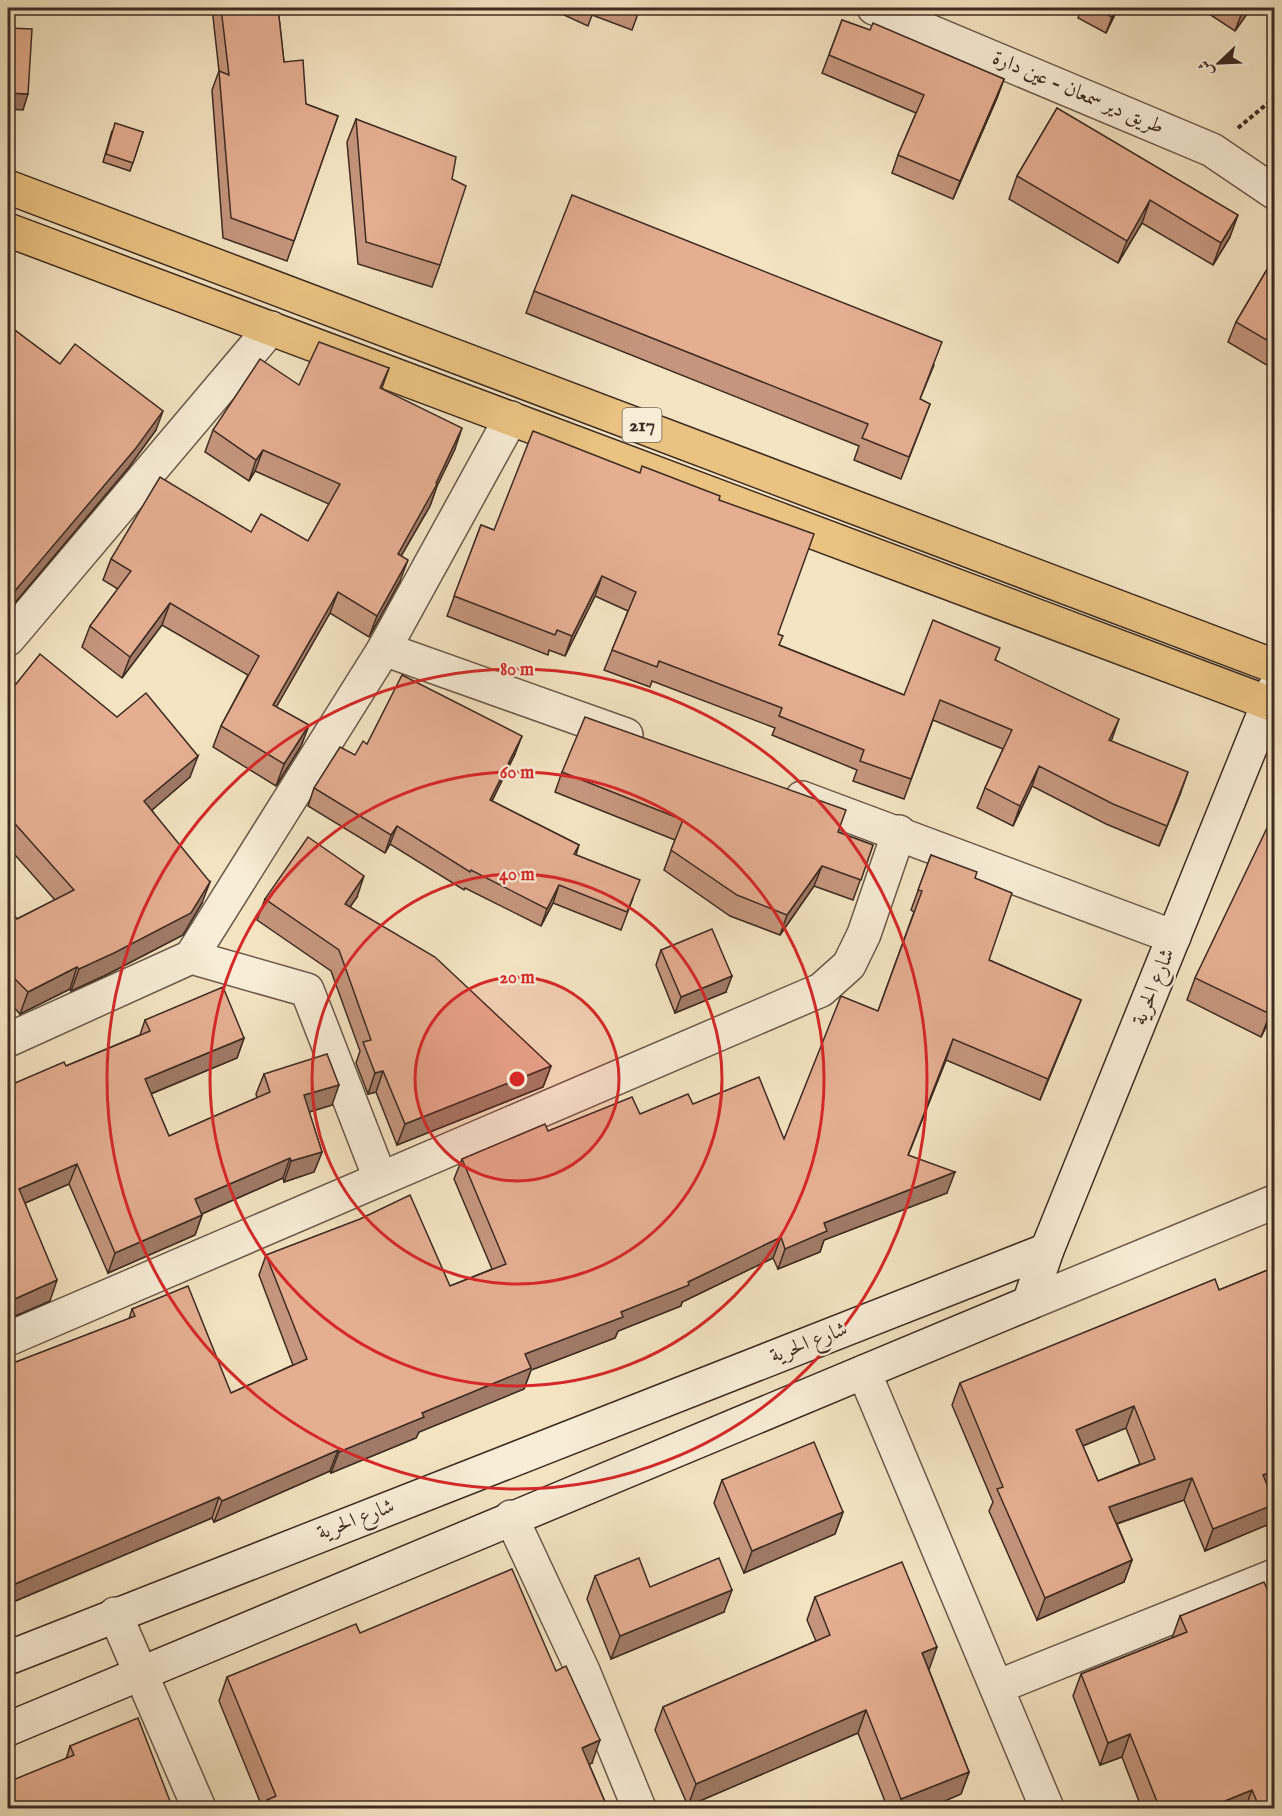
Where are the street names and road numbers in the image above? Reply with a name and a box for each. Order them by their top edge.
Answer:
street label: طريق دير سمعان - عين دارة [988,45,1168,141]
road number: 217 [622,408,662,442]
street label: شارع الحرية [1126,945,1184,1031]
street label: شارع الحرية [767,1316,853,1373]
street label: شارع الحرية [314,1493,400,1550]

